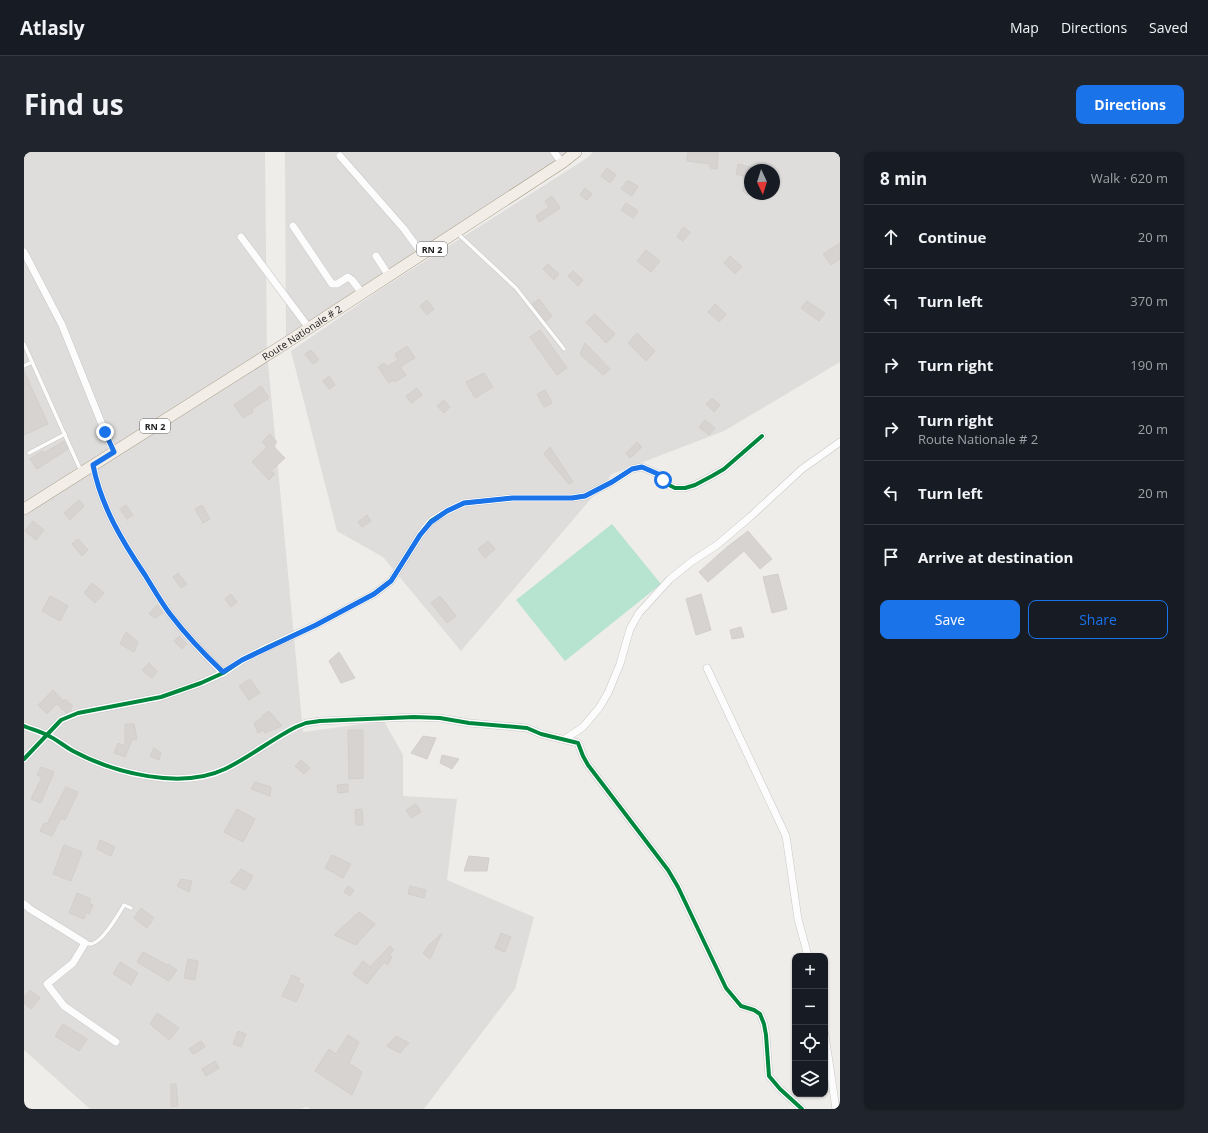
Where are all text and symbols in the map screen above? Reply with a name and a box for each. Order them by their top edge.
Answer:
text: Atlasly [20,15,85,41]
text: Map [1010,18,1039,37]
text: Directions [1061,18,1127,37]
text: Saved [1149,18,1188,37]
text: Find us [24,85,124,123]
button: Directions [1076,85,1184,124]
north arrow [744,164,780,200]
text: 8 min [880,167,927,190]
text: Walk · 620 m [1091,169,1168,187]
icon: ahead [880,226,902,248]
text: Continue [918,227,986,247]
text: 20 m [1138,228,1168,246]
road number: RN 2 [417,242,447,256]
icon: left [880,290,902,312]
text: Turn left [918,291,983,311]
text: 370 m [1130,292,1168,310]
street label: Route Nationale # 2 [259,301,345,364]
icon: right [880,354,902,376]
text: Turn right [918,355,993,375]
text: 190 m [1130,356,1168,374]
text: Turn right [918,410,993,430]
icon: right [880,418,902,440]
road number: RN 2 [140,419,170,433]
text: 20 m [1138,420,1168,438]
route end [96,423,114,441]
text: Route Nationale # 2 [918,430,1038,448]
route start [654,471,672,489]
icon: left [880,482,902,504]
text: Turn left [918,483,983,503]
text: 20 m [1138,484,1168,502]
icon: arrive [880,546,902,568]
text: Arrive at destination [918,547,1073,567]
button: Save [880,600,1020,639]
button: Share [1028,600,1168,639]
map controls [792,953,828,1097]
button: + [792,953,828,989]
button: − [792,989,828,1025]
button: locate [792,1025,828,1061]
button: layers [792,1061,828,1097]

